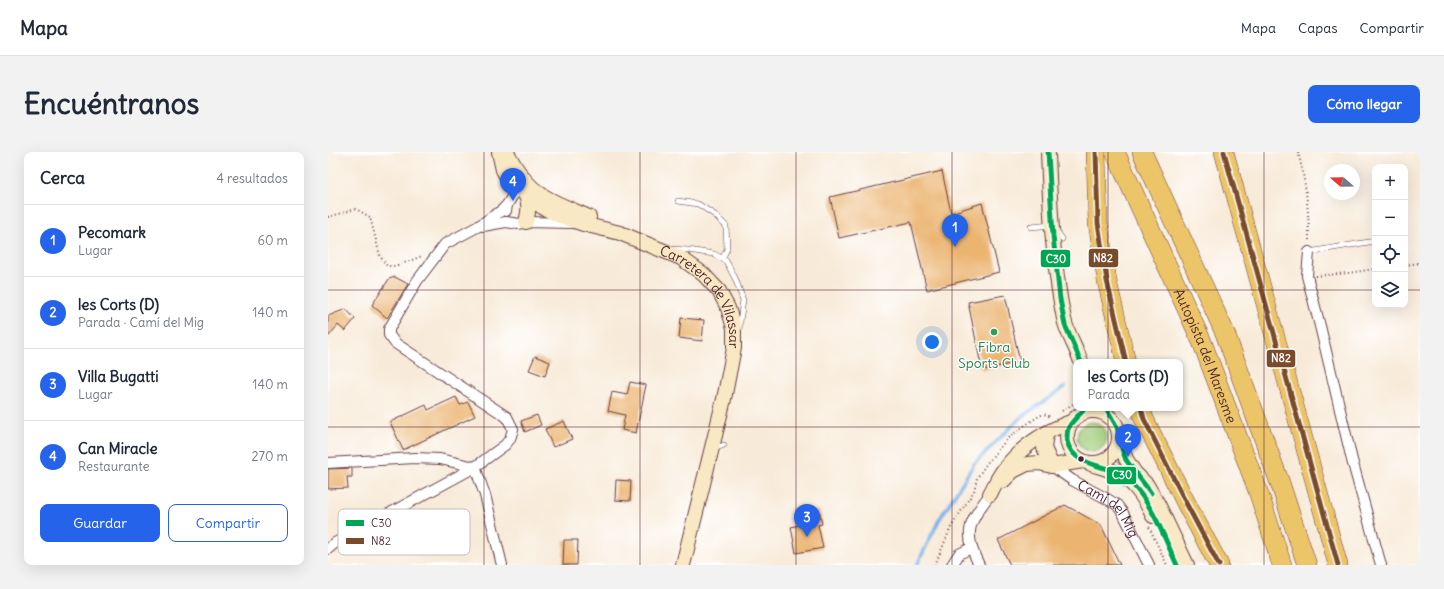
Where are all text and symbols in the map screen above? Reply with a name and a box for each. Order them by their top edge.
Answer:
text: Mapa [20,16,68,40]
text: Mapa [1241,19,1276,37]
text: Capas [1298,19,1338,37]
text: Compartir [1360,19,1424,37]
button: Cómo llegar [1308,85,1420,123]
text: Encuéntranos [24,86,199,122]
north arrow [1324,164,1360,200]
map controls [1372,164,1408,308]
button: + [1372,164,1408,200]
text: Cerca [40,167,85,189]
pin: 4 [500,168,526,201]
text: 4 resultados [216,170,288,187]
button: − [1372,200,1408,236]
pin: 1 [942,214,968,247]
text: Pecomark [78,223,146,242]
text: 1 [50,232,56,249]
text: 60 m [257,232,288,249]
button: locate [1372,236,1408,272]
street label: Carretera de Vilassar [657,241,743,349]
text: Lugar [78,242,112,259]
line badge: N82 [1088,248,1119,268]
line badge: C30 [1040,249,1071,268]
text: N82 [1093,251,1113,265]
text: C30 [1046,252,1066,266]
button: layers [1372,272,1408,308]
street label: Autopista del Maresme [1170,286,1241,426]
text: les Corts (D) [78,295,159,314]
text: 2 [49,304,57,321]
text: 140 m [252,304,288,321]
text: Parada · Camí del Mig [78,314,204,331]
marker: Fibra Sports Club [989,327,999,337]
your location [922,332,942,352]
place label: Fibra Sports Club [958,338,1030,372]
line badge: N82 [1266,349,1296,368]
text: N82 [1271,351,1291,365]
popup [1073,359,1183,411]
text: Villa Bugatti [78,367,159,386]
text: les Corts (D) [1088,367,1168,386]
text: 3 [49,376,57,393]
text: 140 m [252,376,288,393]
text: Lugar [78,386,112,403]
text: Parada [1088,386,1130,403]
pin: 2 [1115,424,1141,457]
text: Can Miracle [78,439,158,458]
text: 4 [49,448,57,465]
text: 270 m [251,448,288,465]
unlabelled marker [1076,454,1086,464]
text: Restaurante [78,458,150,475]
line badge: C30 [1106,466,1137,485]
text: C30 [1112,468,1132,482]
street label: Camí del Mig [1074,476,1143,541]
button: Guardar [40,504,160,542]
button: Compartir [168,504,288,542]
pin: 3 [794,504,820,537]
legend [338,509,470,555]
text: C30 [371,516,392,530]
text: N82 [371,534,391,548]

